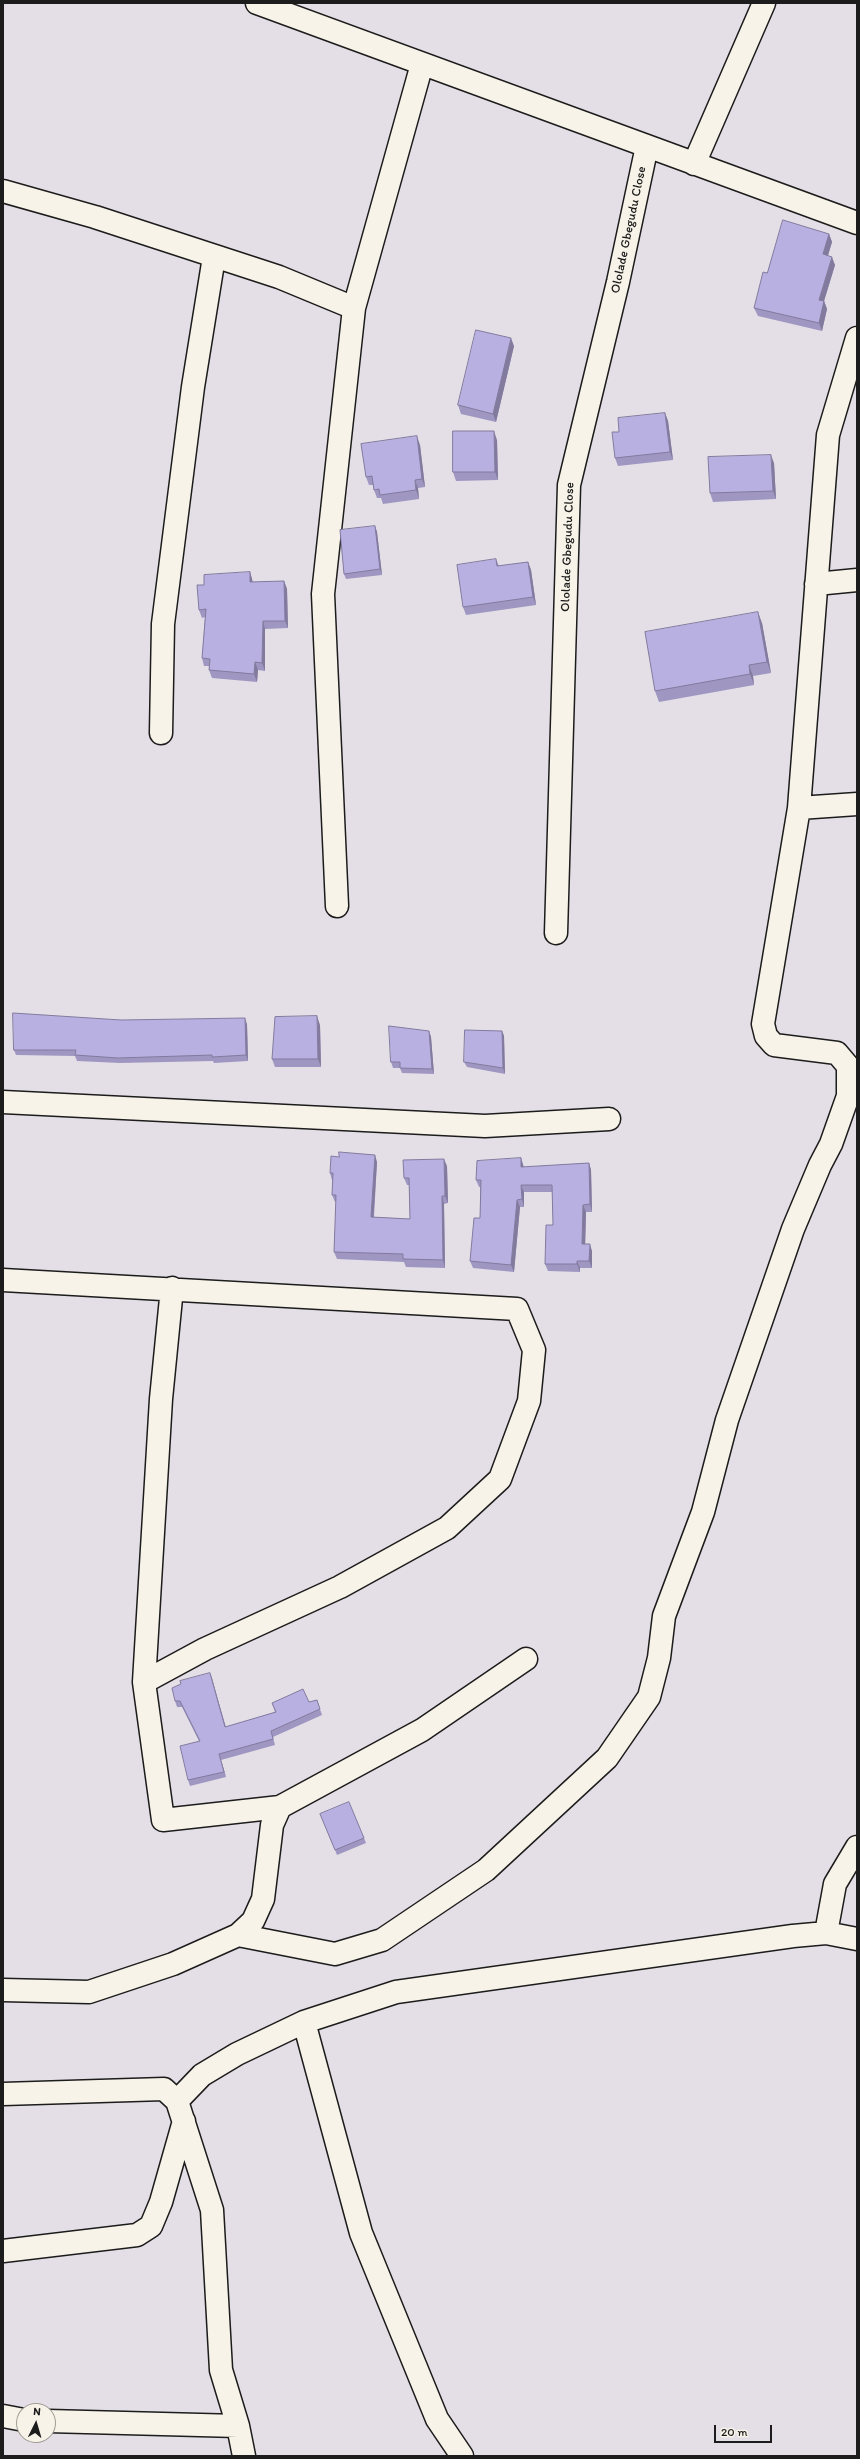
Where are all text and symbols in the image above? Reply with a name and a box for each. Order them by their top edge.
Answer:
street label: Ololade Gbegudu Close [608,165,650,295]
street label: Ololade Gbegudu Close [558,482,578,612]
north arrow [16,2403,56,2443]
text: N [33,2405,41,2418]
scale bar [716,2417,774,2443]
text: 20 m [721,2425,748,2439]

